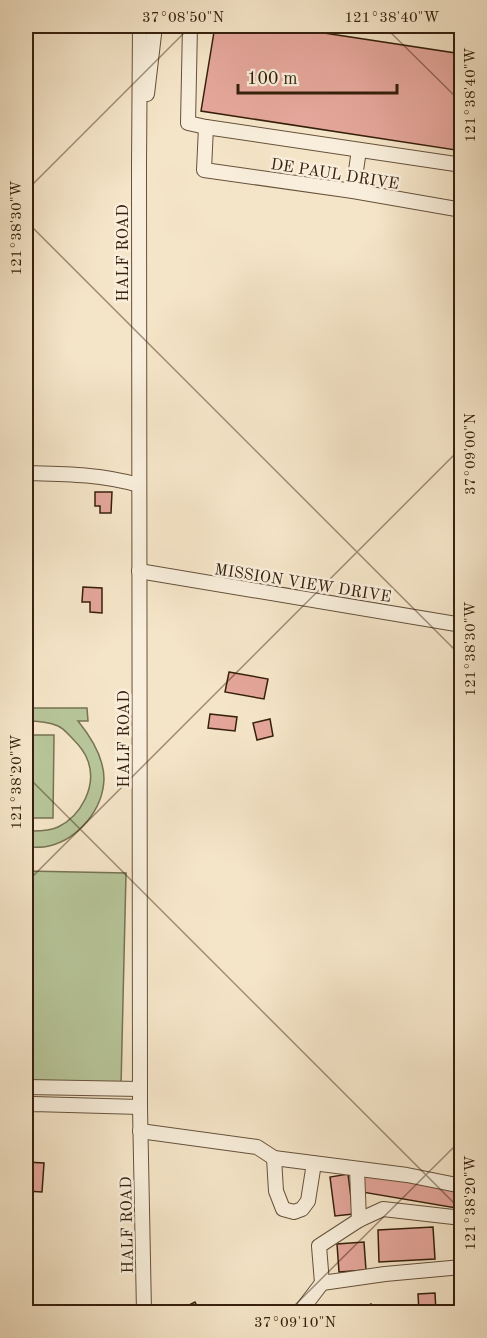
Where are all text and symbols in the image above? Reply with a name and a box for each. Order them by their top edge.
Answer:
text: 37°08'50"N [142,11,224,26]
text: 121°38'40"W [344,11,440,26]
text: 121°38'40"W [464,47,479,143]
scale bar [238,57,397,95]
text: 100 m [247,70,298,88]
street label: DE PAUL DRIVE [269,157,400,193]
text: 121°38'30"W [10,180,25,276]
street label: HALF ROAD [116,204,132,302]
text: 37°09'00"N [464,413,479,495]
street label: MISSION VIEW DRIVE [213,562,392,606]
text: 121°38'30"W [464,601,479,697]
street label: HALF ROAD [117,690,133,788]
text: 121°38'20"W [10,734,25,830]
text: 121°38'20"W [464,1155,479,1251]
street label: HALF ROAD [119,1176,137,1274]
text: 37°09'10"N [254,1316,336,1331]

